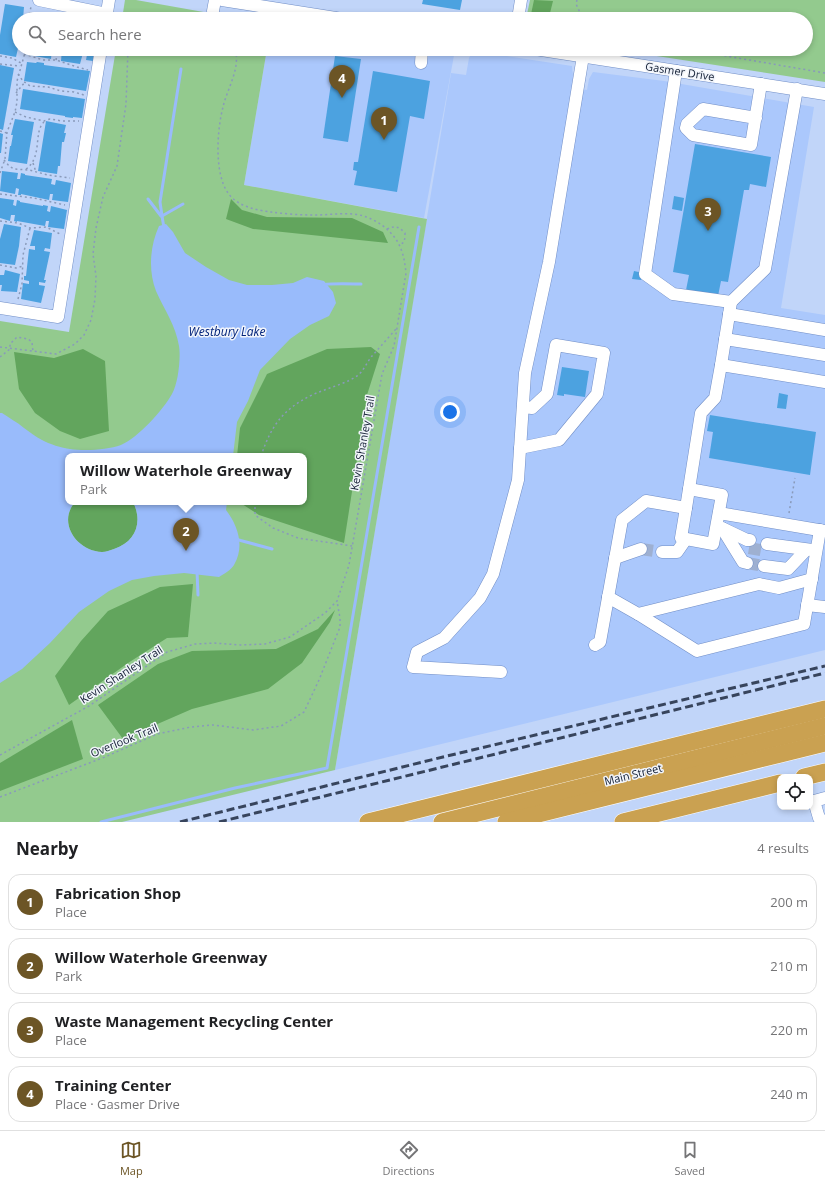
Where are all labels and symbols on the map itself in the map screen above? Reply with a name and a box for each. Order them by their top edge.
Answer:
street label: Gasmer Drive [644,58,716,84]
pin: 4 [329,65,355,98]
pin: 1 [371,107,397,140]
pin: 3 [695,198,721,231]
water label: Westbury Lake [189,323,265,340]
street label: Kevin Shanley Trail [346,394,378,492]
your location [440,402,460,422]
pin: 2 [173,518,199,551]
street label: Kevin Shanley Trail [77,642,165,706]
street label: Overlook Trail [88,720,160,760]
street label: Main Street [603,760,664,788]

